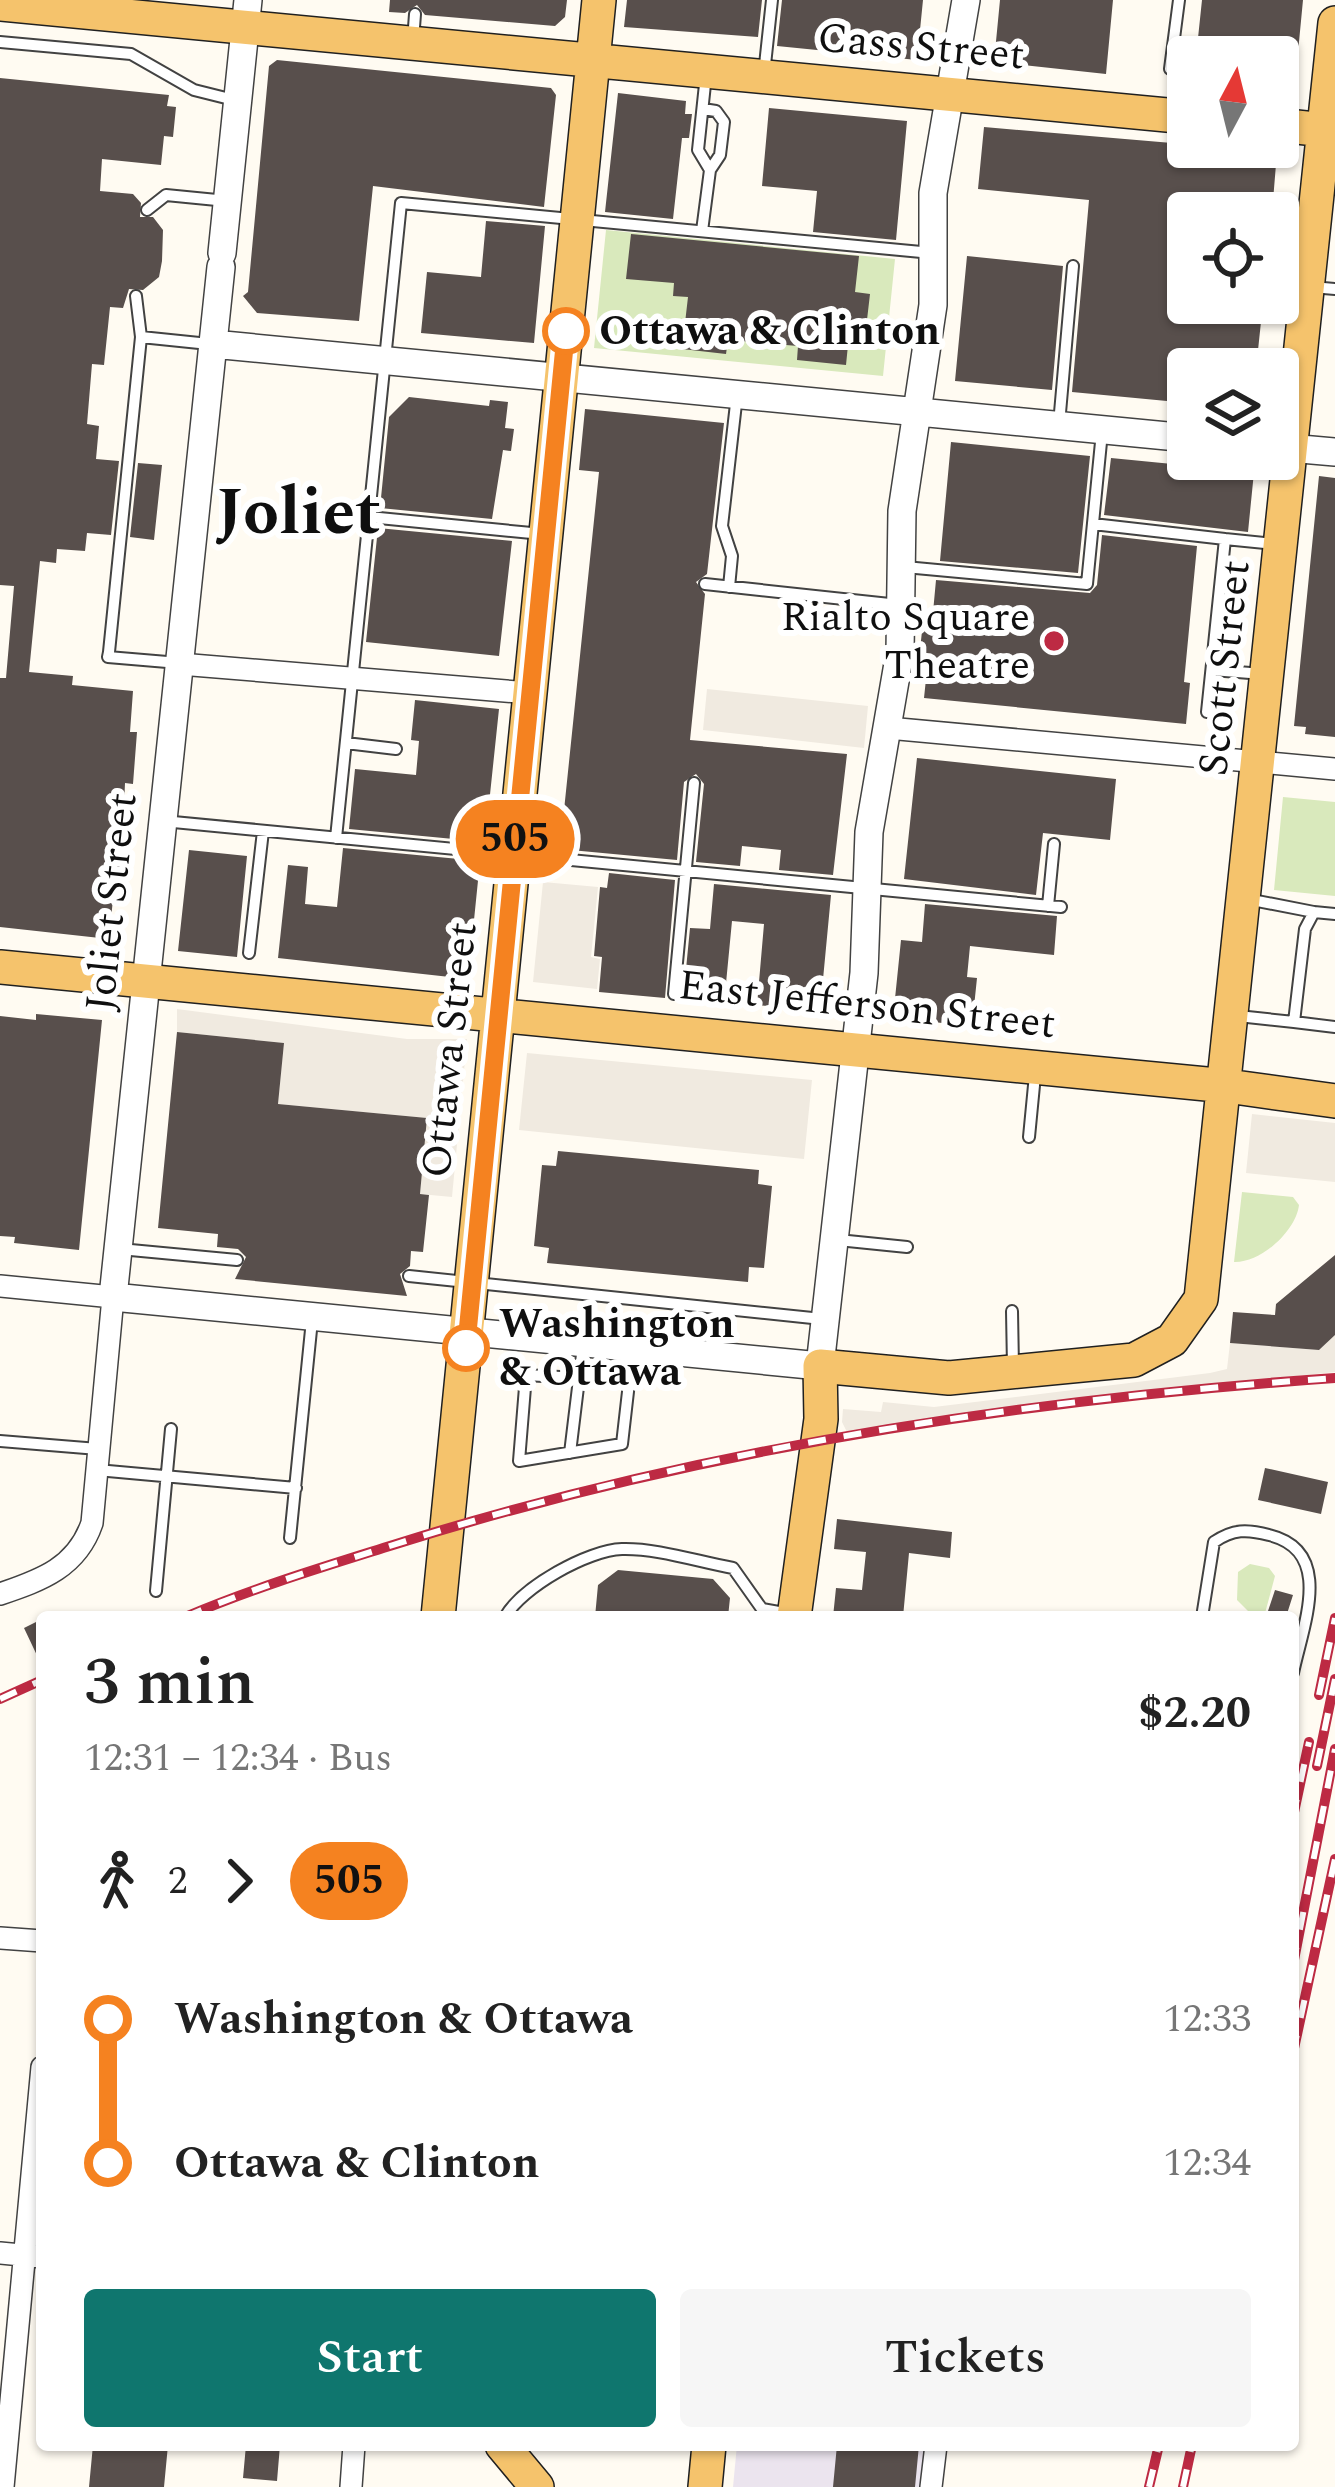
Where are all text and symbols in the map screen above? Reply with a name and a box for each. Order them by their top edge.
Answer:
street label: Cass Street [815,7,1027,87]
north arrow [1167,36,1299,168]
map controls [1167,36,1299,480]
button: locate [1167,192,1299,324]
place label: Ottawa & Clinton [599,300,940,363]
marker: Ottawa & Clinton [544,309,588,353]
button: layers [1167,348,1299,480]
district label: Joliet [215,463,381,564]
street label: Scott Street [1182,557,1268,779]
place label: Rialto Square Theatre [781,586,1030,697]
marker: Rialto Square Theatre [1041,628,1067,654]
street label: Joliet Street [69,789,155,1015]
line badge: 505 [446,800,584,878]
text: 505 [480,807,550,870]
street label: Ottawa Street [405,919,495,1181]
street label: East Jefferson Street [675,954,1059,1056]
place label: Washington & Ottawa [499,1293,735,1404]
marker: Washington & Ottawa [444,1326,488,1370]
text: 3 min [84,1633,255,1734]
text: $2.20 [1138,1679,1251,1748]
text: 12:31 – 12:34 · Bus [84,1729,392,1788]
icon: walk [84,1848,150,1914]
icon: forward [206,1848,272,1914]
text: 505 [314,1849,384,1912]
text: 2 [168,1852,188,1911]
text: Washington & Ottawa [174,1985,633,2054]
text: 12:33 [1163,1990,1251,2049]
text: Ottawa & Clinton [174,2129,540,2198]
text: 12:34 [1163,2134,1251,2193]
button: Start [84,2289,656,2427]
button: Tickets [680,2289,1251,2427]

